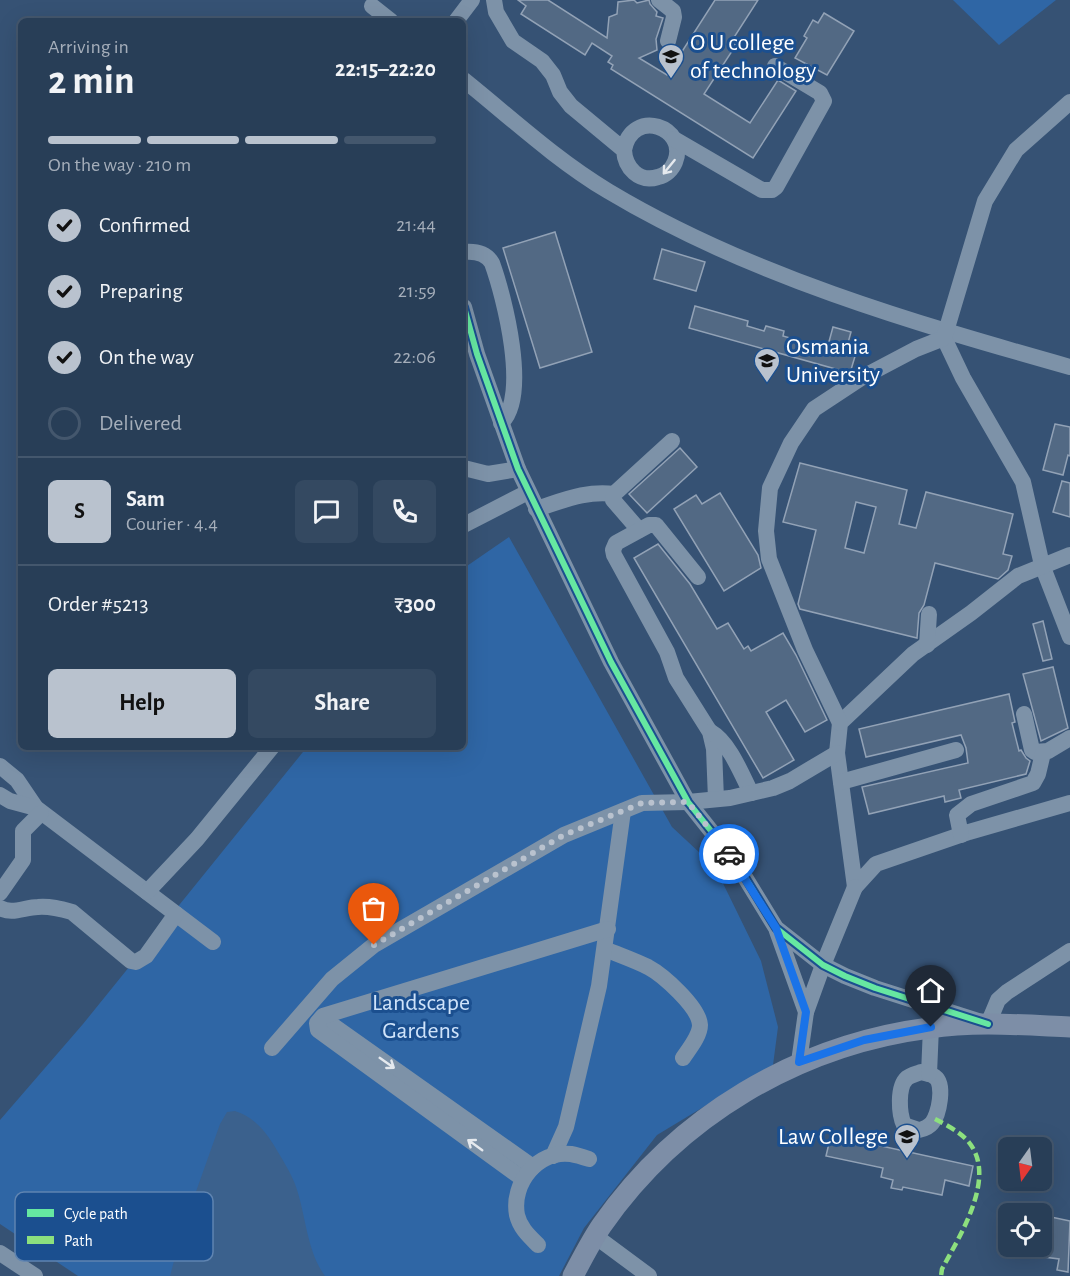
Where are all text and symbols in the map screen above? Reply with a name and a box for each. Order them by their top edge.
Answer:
place label: O U college of technology [690,31,816,83]
text: Arriving in [48,37,129,57]
school or university icon: O U college of technology [656,42,686,80]
text: 22:15–22:20 [335,58,436,80]
text: 2 min [48,62,135,101]
text: On the way · 210 m [48,155,191,175]
one-way arrow [663,159,676,175]
icon: check [48,209,81,242]
text: Confirmed [99,214,190,236]
text: 21:44 [396,215,436,235]
icon: check [48,275,81,308]
text: Preparing [99,280,183,302]
text: 21:59 [398,281,436,301]
place label: Osmania University [786,335,880,387]
icon: check [48,341,81,374]
text: On the way [99,346,194,368]
school or university icon: Osmania University [752,346,782,384]
text: 22:06 [393,347,436,367]
text: Delivered [99,412,182,434]
button: chat [295,480,358,543]
button: phone [373,480,436,543]
text: Sam [126,488,165,510]
text: S [74,500,85,522]
text: Courier · 4.4 [126,514,218,534]
text: Order #5213 [48,593,149,615]
text: ₹300 [394,593,436,615]
button: Help [48,669,236,738]
button: Share [248,669,436,738]
courier [699,824,759,884]
icon: car [713,838,746,871]
pin [348,883,399,945]
icon: bag [357,892,390,925]
pin [905,965,956,1027]
icon: home [914,974,947,1007]
park label: Landscape Gardens [372,991,470,1043]
one-way arrow [378,1057,394,1069]
school or university icon: Law College [892,1122,922,1160]
place label: Law College [778,1125,888,1149]
north arrow [998,1137,1052,1191]
map controls [998,1137,1052,1257]
one-way arrow [468,1138,484,1151]
legend [15,1192,213,1261]
button: locate [998,1203,1052,1257]
text: Cycle path [64,1206,128,1223]
text: Path [64,1233,93,1249]

